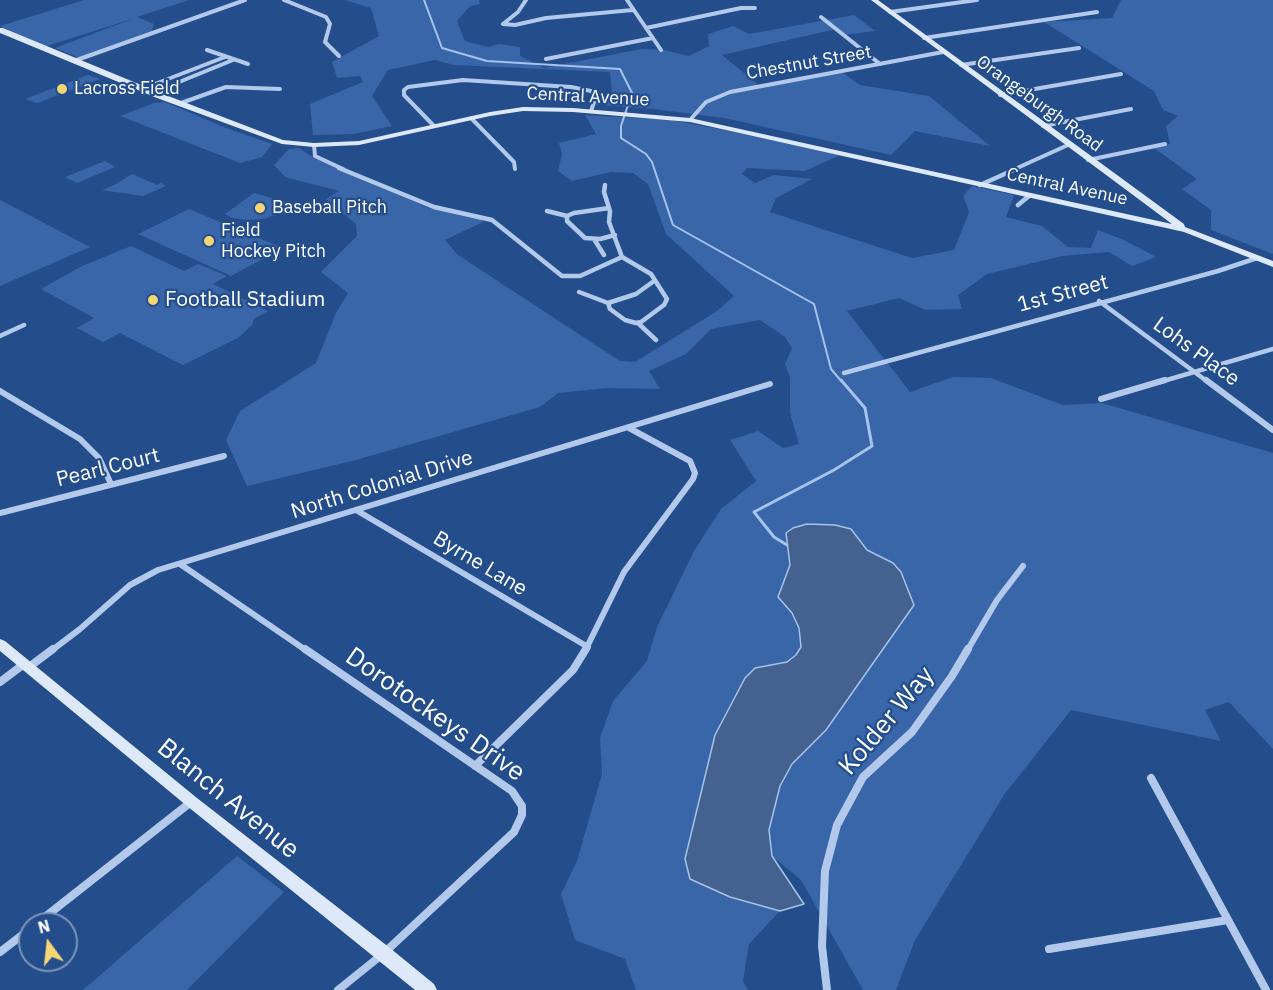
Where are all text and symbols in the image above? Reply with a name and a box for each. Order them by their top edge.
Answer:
street label: Chestnut Street [745,41,873,85]
street label: Orangeburgh Road [972,51,1106,157]
place label: Lacross Field [74,78,180,100]
marker: Lacross Field [55,82,69,96]
street label: Central Avenue [526,83,650,111]
street label: Central Avenue [1005,164,1129,210]
place label: Baseball Pitch [272,197,387,219]
marker: Baseball Pitch [253,201,267,215]
place label: Field Hockey Pitch [221,220,326,262]
marker: Field Hockey Pitch [202,234,216,248]
street label: 1st Street [1015,270,1111,318]
place label: Football Stadium [165,287,325,313]
marker: Football Stadium [146,293,160,307]
street label: Lohs Place [1148,312,1244,392]
street label: Pearl Court [54,443,162,493]
street label: North Colonial Drive [288,445,476,525]
street label: Byrne Lane [428,526,532,602]
street label: Dorotockeys Drive [339,641,531,789]
street label: Kolder Way [833,660,941,782]
street label: Blanch Avenue [151,732,305,866]
north arrow [18,912,78,972]
text: N [36,915,52,938]

